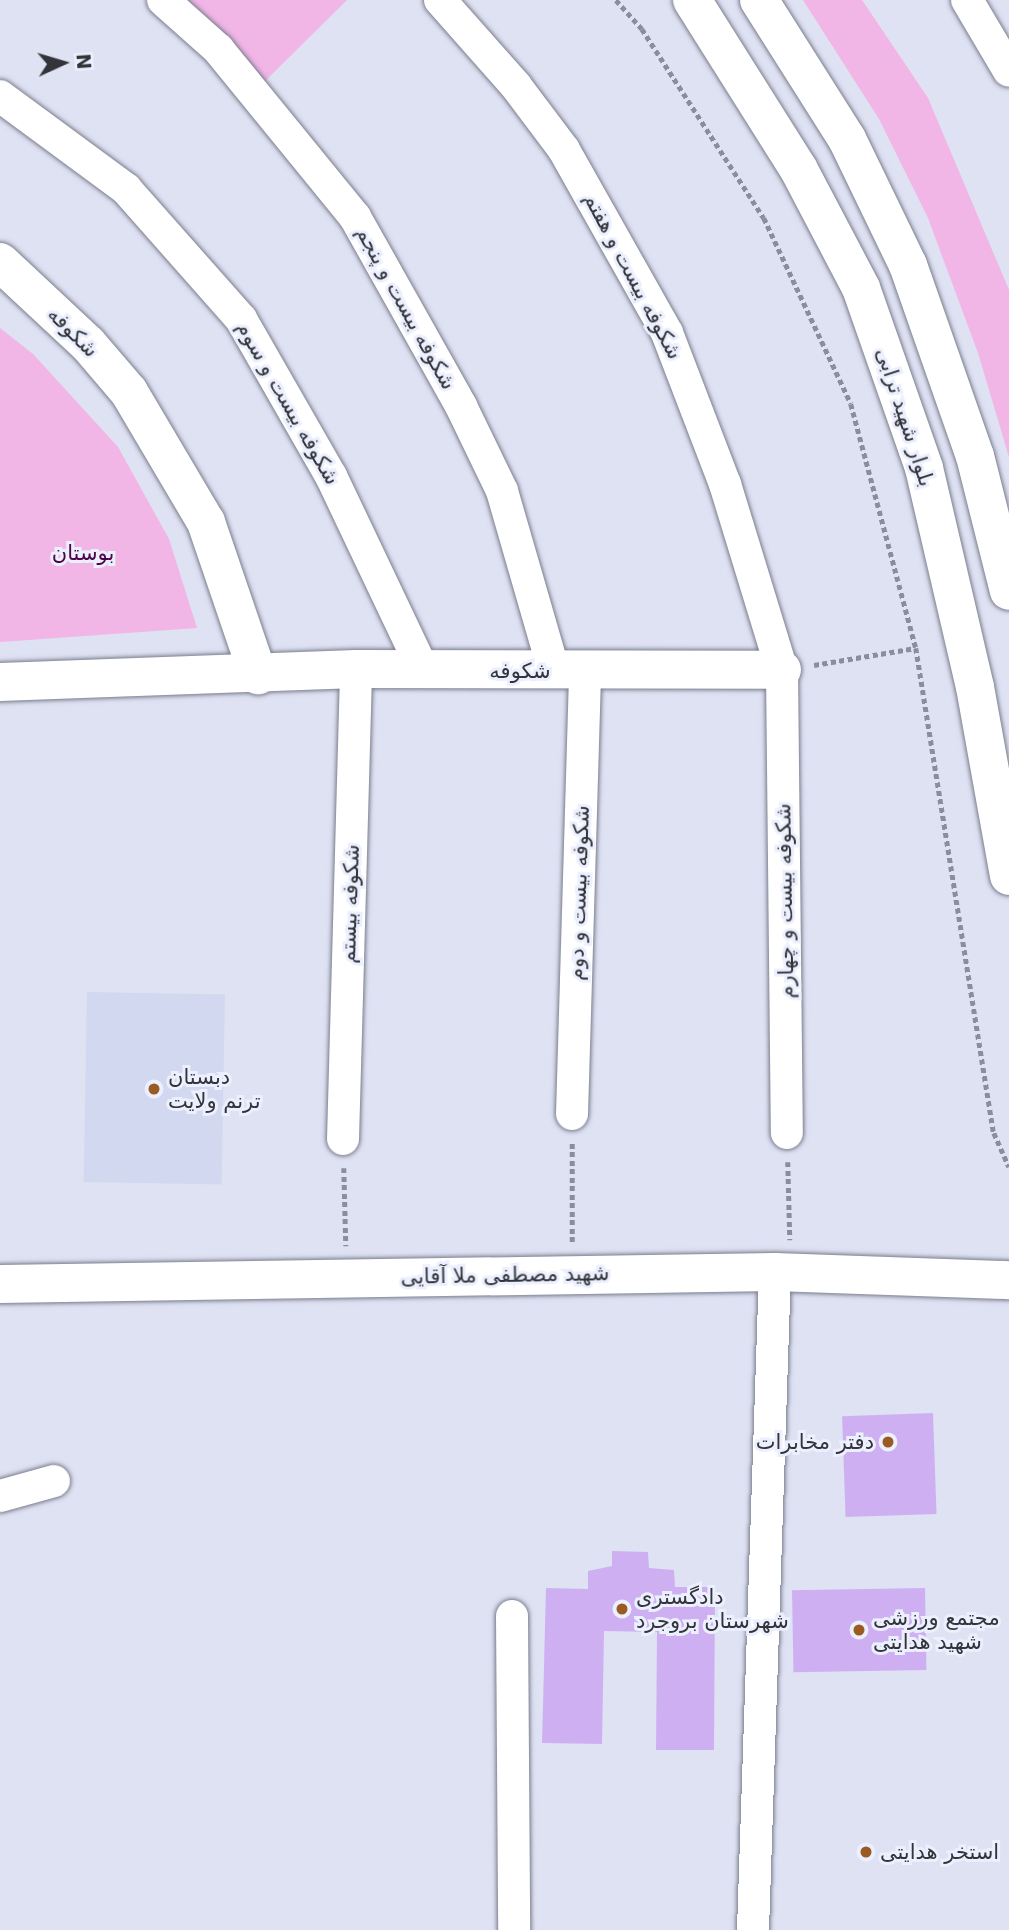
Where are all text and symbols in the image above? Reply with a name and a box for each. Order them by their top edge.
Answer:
north arrow [28,28,98,98]
text: N [72,53,95,70]
street label: شکوفه بیست و هفتم [578,188,688,364]
street label: شکوفه بیست و پنجم [351,222,461,394]
street label: شکوفه [42,301,104,363]
street label: شکوفه بیست و سوم [231,317,345,489]
street label: بلوار شهید ترابی [871,345,939,489]
park label: بوستان [52,540,114,566]
street label: شکوفه [489,658,551,684]
street label: شکوفه بیست و چهارم [771,803,799,999]
street label: شکوفه بیست و دوم [563,805,595,981]
street label: شکوفه بیستم [335,844,365,964]
place label: دبستان ترنم ولایت [168,1064,261,1114]
marker: دبستان ترنم ولایت [146,1081,162,1097]
street label: شهید مصطفی ملا آقایی [400,1261,610,1289]
place label: دفتر مخابرات [756,1429,874,1455]
marker: دفتر مخابرات [880,1434,896,1450]
place label: دادگستری شهرستان بروجرد [636,1584,789,1634]
marker: دادگستری شهرستان بروجرد [614,1601,630,1617]
place label: مجتمع ورزشی شهید هدایتی [873,1605,1000,1655]
marker: مجتمع ورزشی شهید هدایتی [851,1622,867,1638]
place label: استخر هدایتی [880,1839,999,1865]
marker: استخر هدایتی [858,1844,874,1860]

